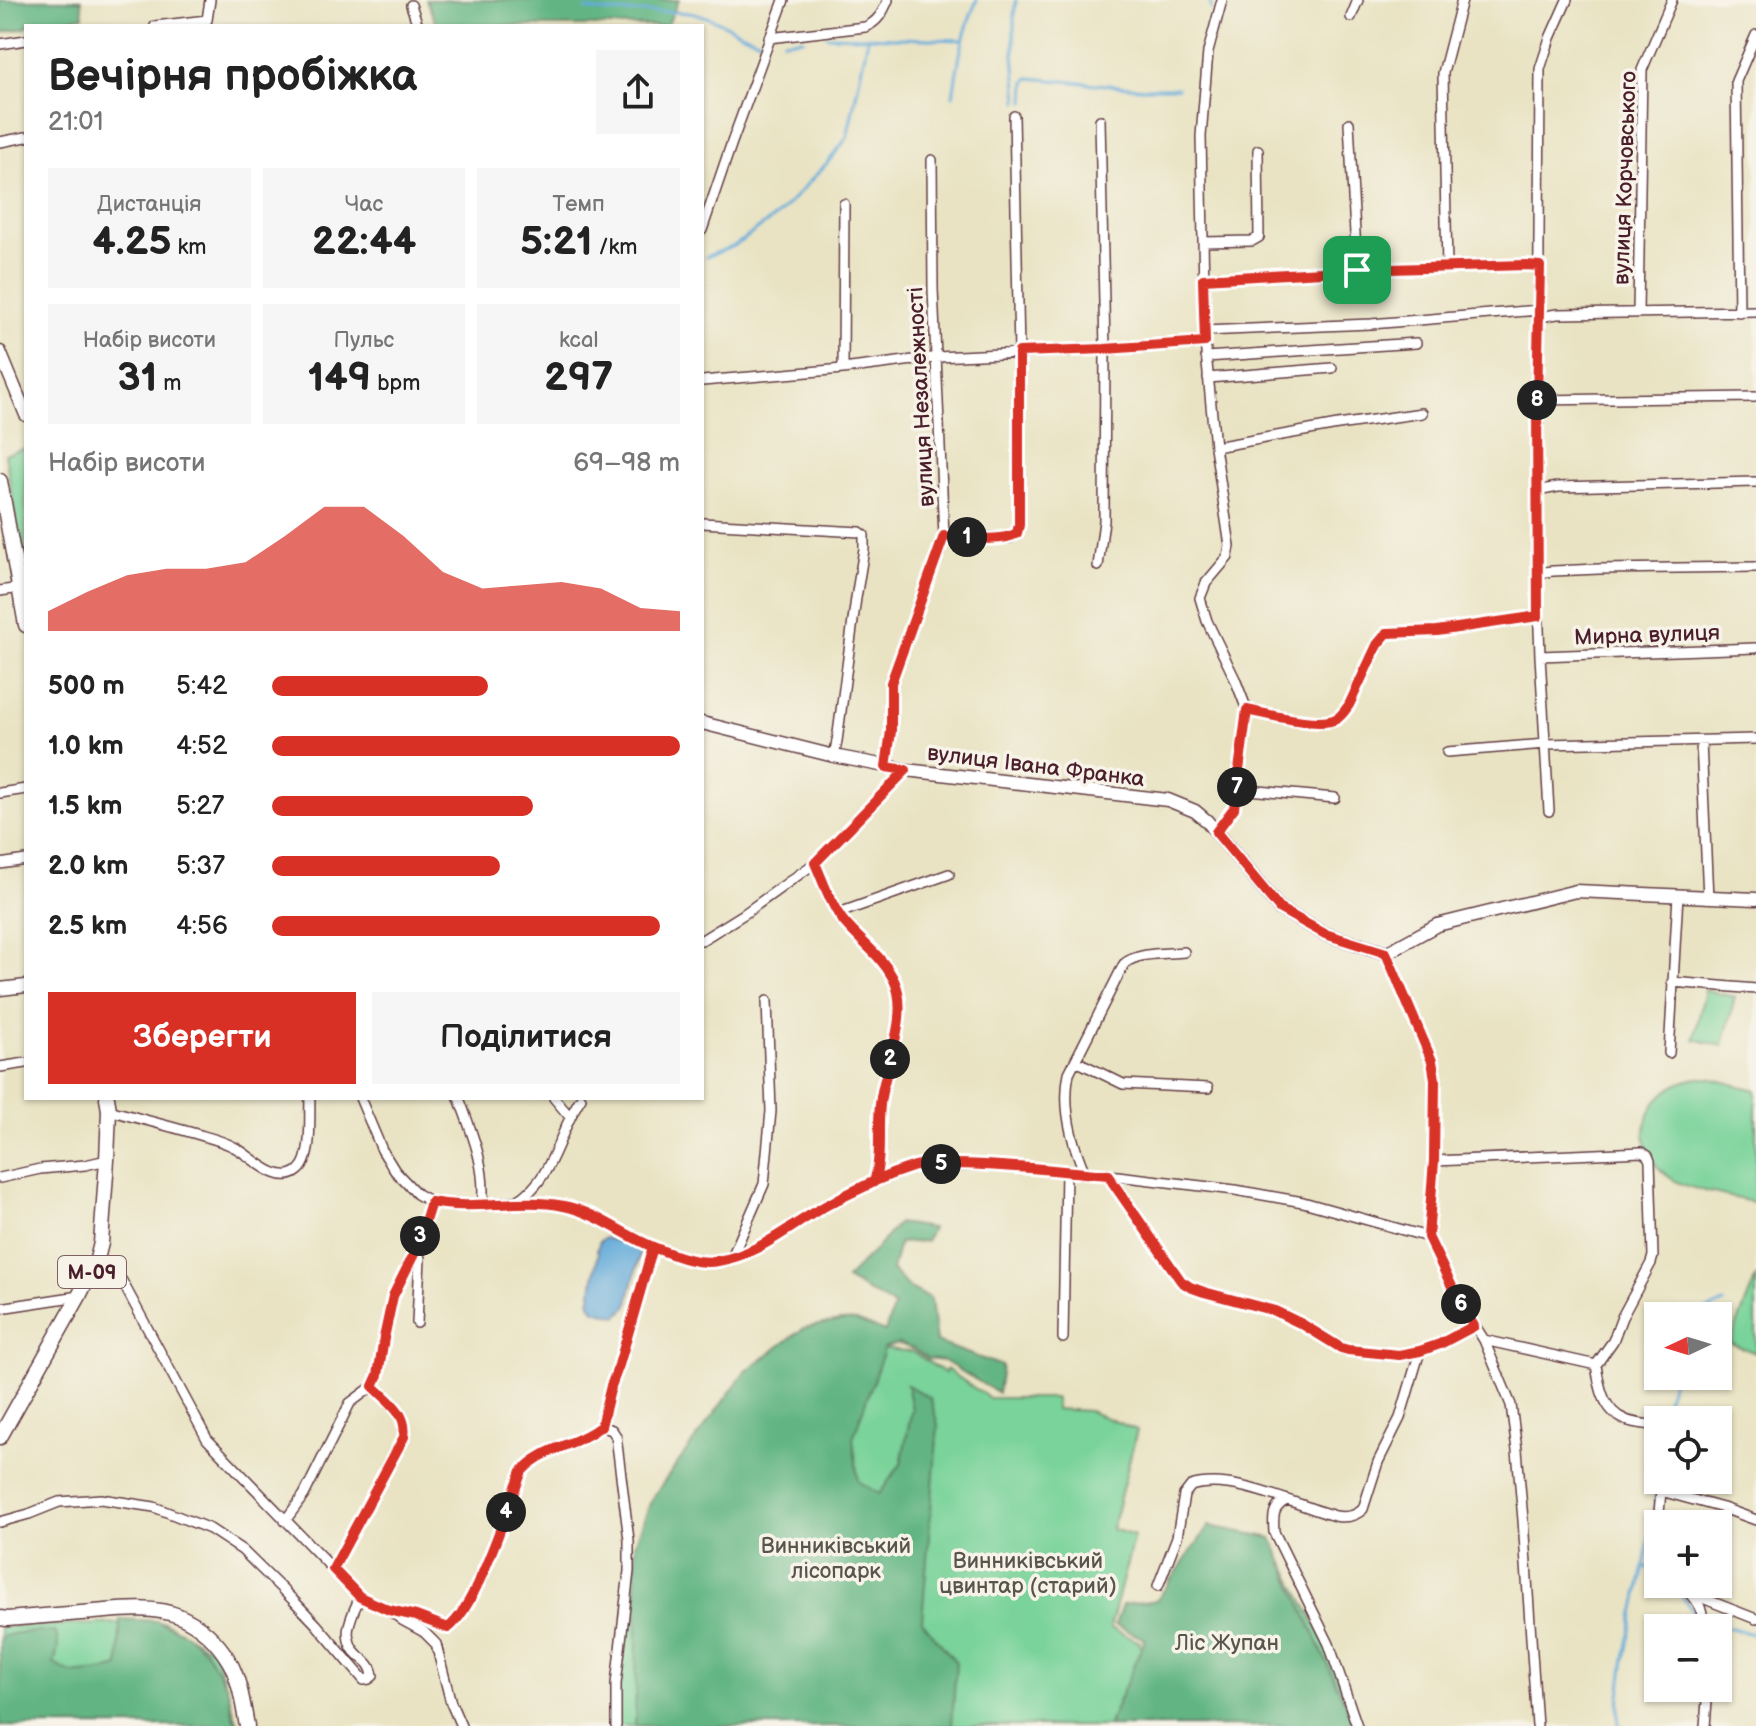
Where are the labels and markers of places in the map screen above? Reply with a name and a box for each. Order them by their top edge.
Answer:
pin [1323,236,1391,304]
pin: 8 [1517,380,1557,420]
pin: 1 [947,517,987,557]
pin: 7 [1217,767,1257,807]
pin: 2 [870,1039,910,1079]
pin: 5 [921,1144,961,1184]
pin: 3 [400,1216,440,1256]
pin: 6 [1441,1284,1481,1324]
pin: 4 [486,1492,526,1532]

